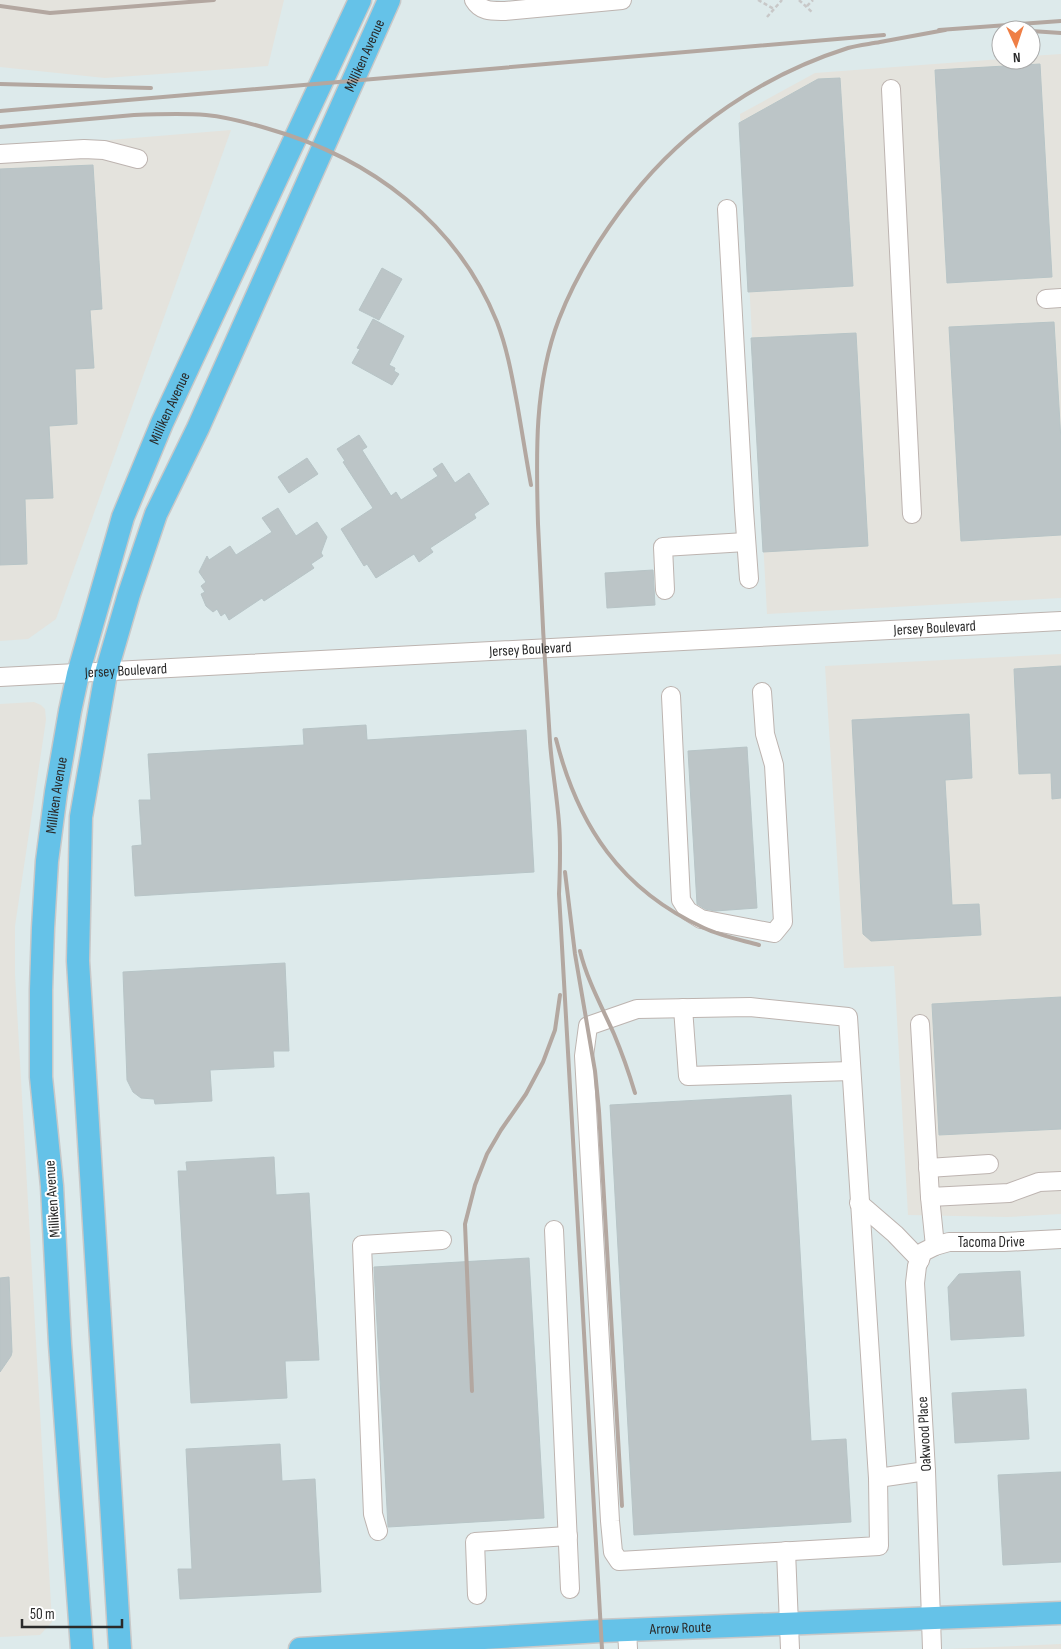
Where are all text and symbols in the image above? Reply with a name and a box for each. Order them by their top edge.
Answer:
street label: Milliken Avenue [340,16,389,95]
north arrow [991,20,1041,70]
text: N [1012,49,1021,66]
street label: Milliken Avenue [145,369,195,447]
street label: Jersey Boulevard [892,617,976,640]
street label: Jersey Boulevard [488,638,572,661]
street label: Jersey Boulevard [83,659,167,683]
street label: Milliken Avenue [42,756,72,835]
street label: Milliken Avenue [40,1160,65,1238]
street label: Tacoma Drive [958,1232,1025,1252]
street label: Oakwood Place [913,1396,936,1472]
scale bar [22,1596,122,1628]
text: 50 m [30,1605,55,1624]
street label: Arrow Route [648,1618,712,1639]

